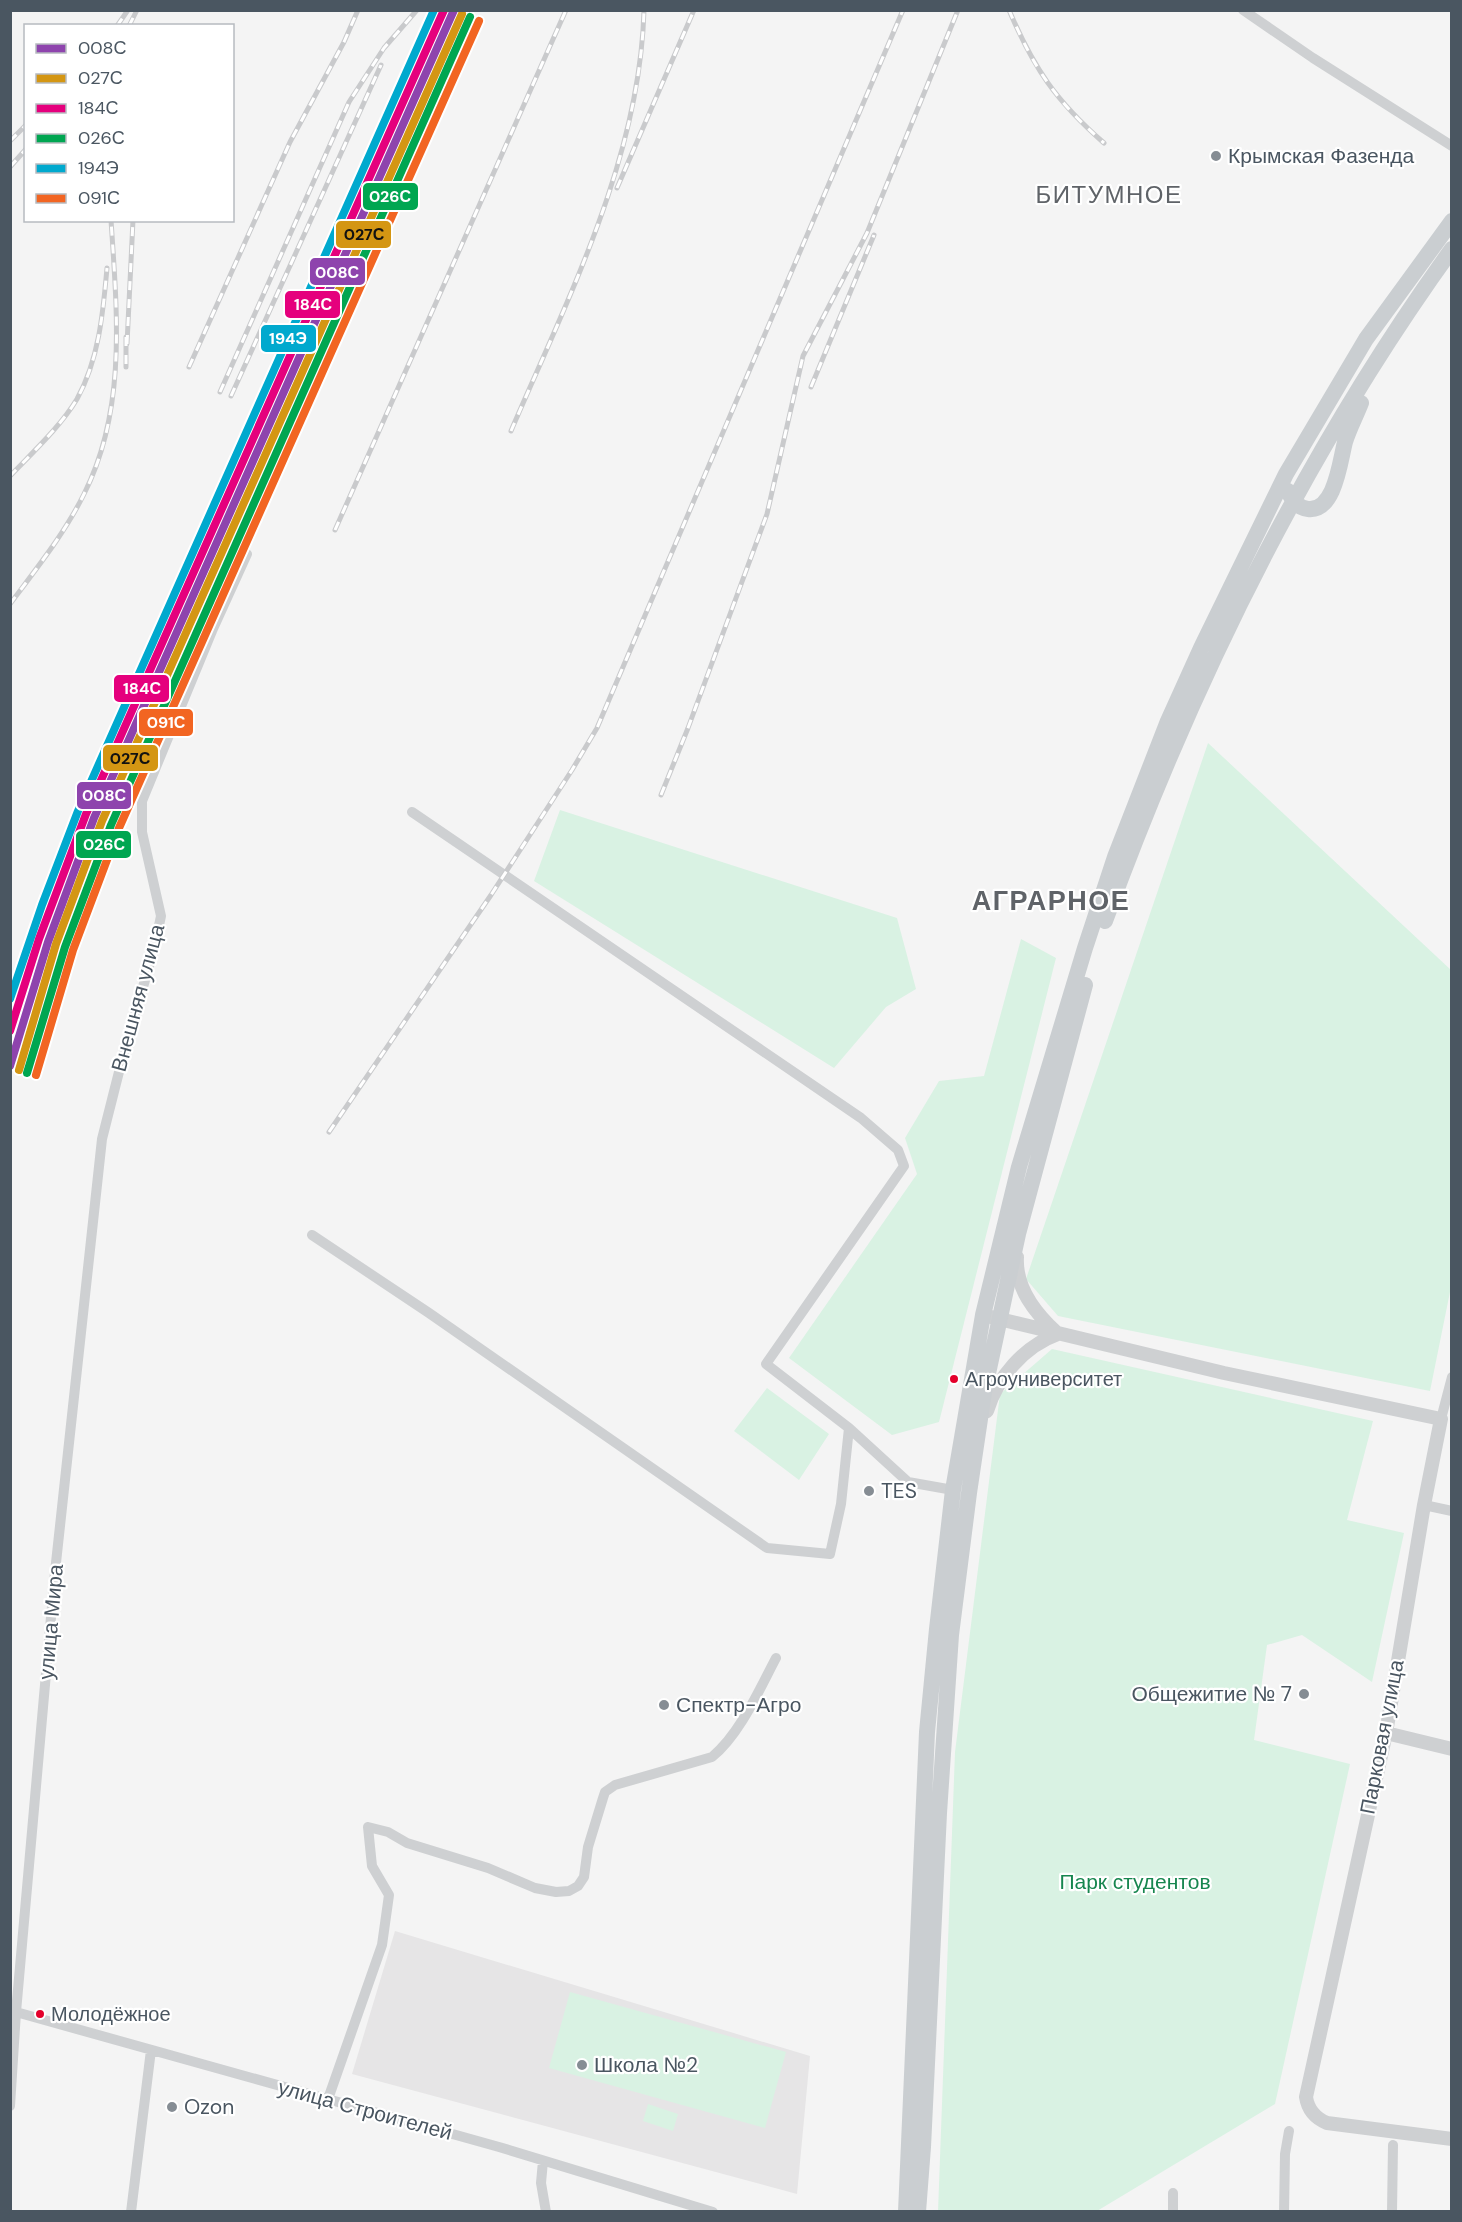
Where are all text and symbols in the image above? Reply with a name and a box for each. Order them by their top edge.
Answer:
legend [24,24,234,222]
text: 008С [78,36,127,60]
text: 027С [78,66,123,90]
text: 184С [78,96,119,120]
text: 026С [78,126,125,150]
place label: Крымская Фазенда [1228,142,1415,170]
marker: Крымская Фазенда [1209,149,1223,163]
text: 194Э [78,156,119,180]
district label: БИТУМНОЕ [1036,179,1182,210]
line badge: 026С [362,182,419,211]
text: 091С [78,186,120,210]
text: 026С [369,186,412,207]
line badge: 027С [335,220,392,249]
text: 027С [344,224,385,245]
line badge: 008С [309,257,366,286]
text: 008С [315,262,360,283]
line badge: 184С [284,290,341,319]
text: 184С [294,294,332,315]
line badge: 194Э [260,324,317,353]
text: 194Э [269,328,307,349]
line badge: 184С [113,674,170,703]
text: 184С [123,678,161,699]
line badge: 091С [138,708,194,737]
text: 091С [147,712,186,733]
line badge: 027С [102,744,159,772]
text: 027С [110,748,151,769]
line badge: 008С [76,781,132,810]
text: 008С [82,785,127,806]
line badge: 026С [75,830,132,859]
text: 026С [83,834,126,855]
district label: АГРАРНОЕ [972,883,1130,918]
street label: Внешняя улица [105,921,171,1075]
place label: Агроуниверситет [965,1366,1122,1392]
marker: Агроуниверситет [948,1373,960,1385]
place label: TES [881,1477,917,1505]
marker: TES [862,1484,876,1498]
street label: улица Мира [32,1563,70,1681]
street label: Парковая улица [1353,1657,1411,1817]
place label: Общежитие № 7 [1131,1680,1292,1708]
marker: Общежитие № 7 [1297,1687,1311,1701]
place label: Спектр-Агро [676,1691,801,1719]
marker: Спектр-Агро [657,1698,671,1712]
park label: Парк студентов [1059,1868,1211,1896]
place label: Молодёжное [51,2001,171,2027]
marker: Молодёжное [34,2008,46,2020]
place label: Школа №2 [594,2051,698,2079]
marker: Школа №2 [575,2058,589,2072]
street label: улица Строителей [275,2073,455,2147]
place label: Ozon [184,2093,234,2121]
marker: Ozon [165,2100,179,2114]

